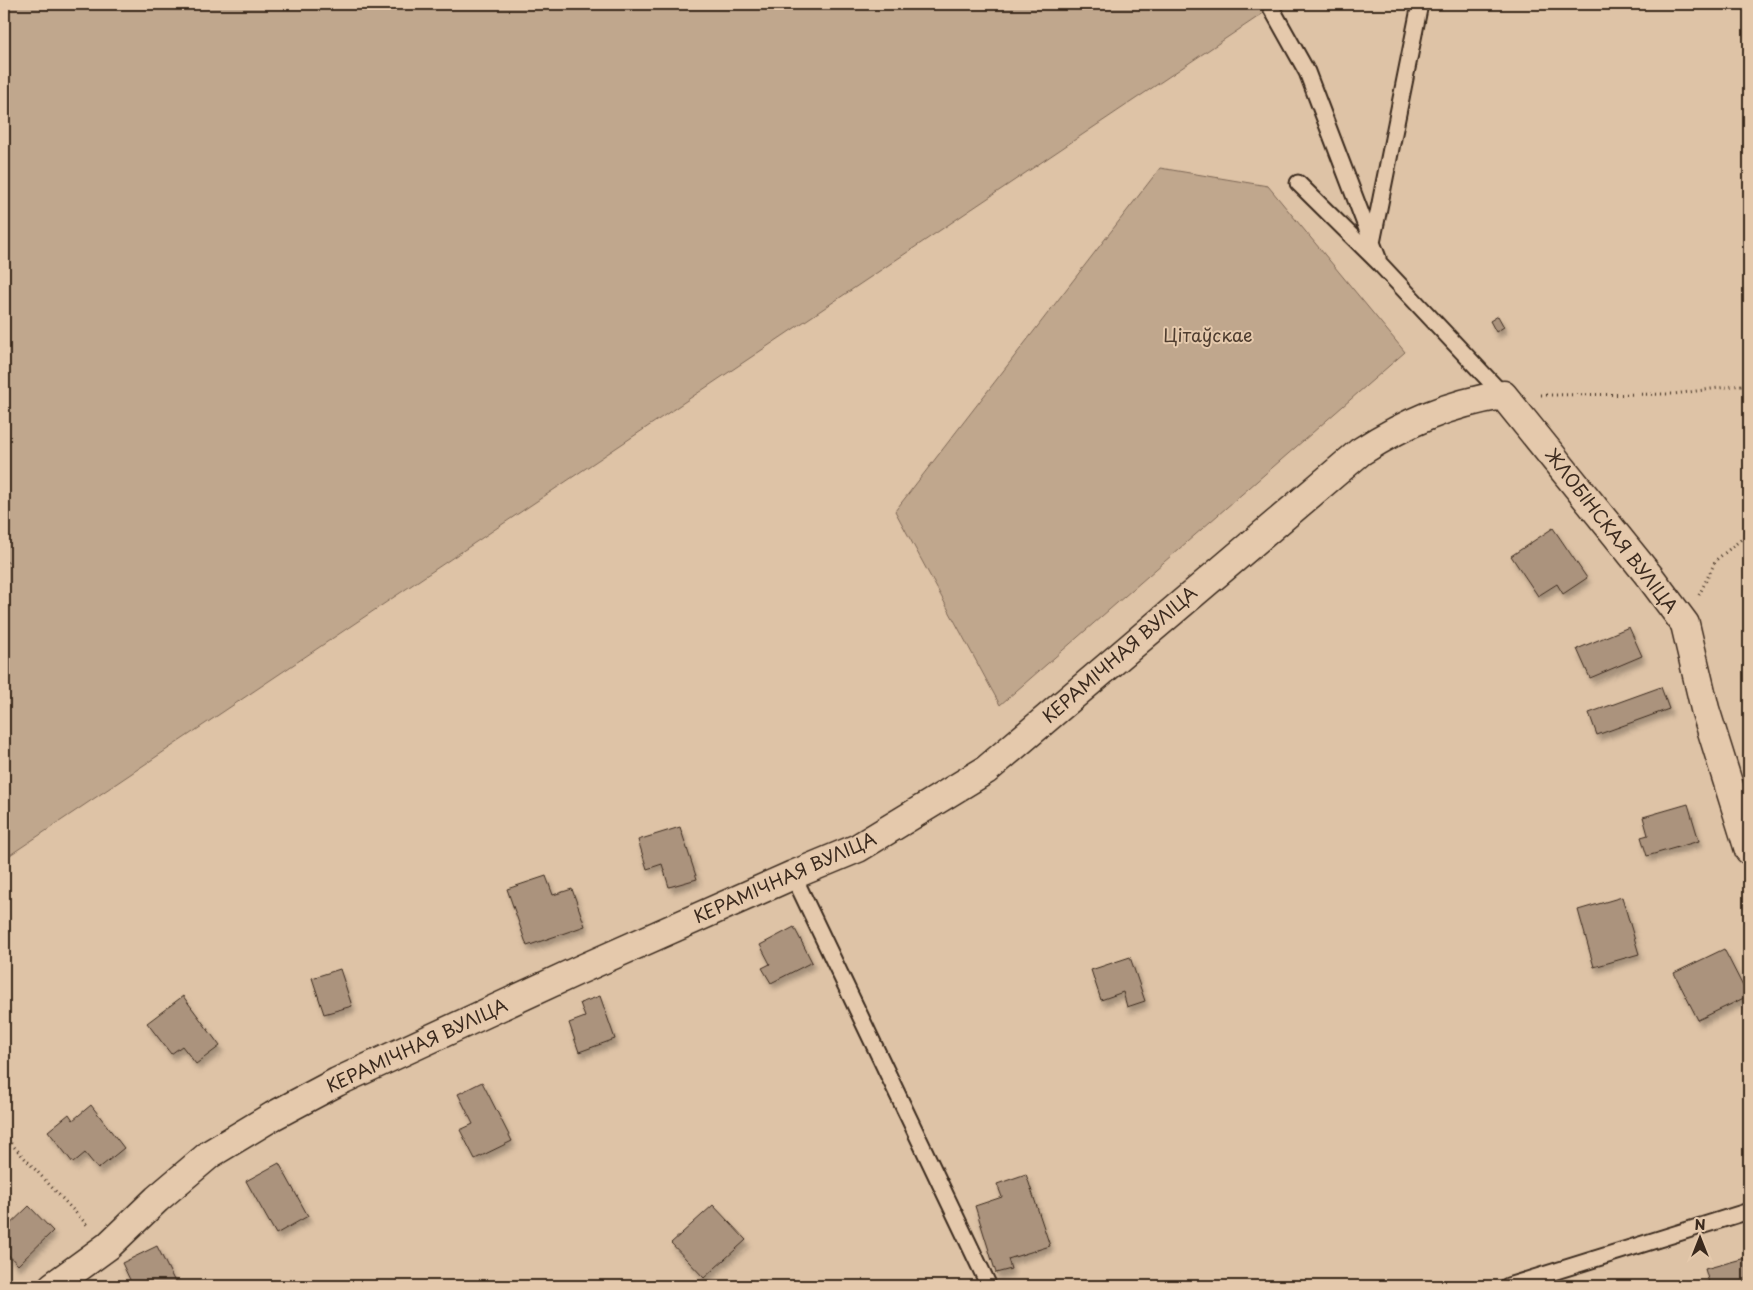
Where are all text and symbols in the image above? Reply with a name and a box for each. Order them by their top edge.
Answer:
park label: Цітаўскае [1163,321,1253,348]
street label: ЖЛОБІНСКАЯ ВУЛІЦА [1539,442,1685,618]
street label: КЕРАМІЧНАЯ ВУЛІЦА [1036,579,1203,729]
street label: КЕРАМІЧНАЯ ВУЛІЦА [689,824,880,929]
street label: КЕРАМІЧНАЯ ВУЛІЦА [321,991,512,1099]
north arrow [1676,1212,1726,1262]
text: N [1694,1214,1706,1235]

